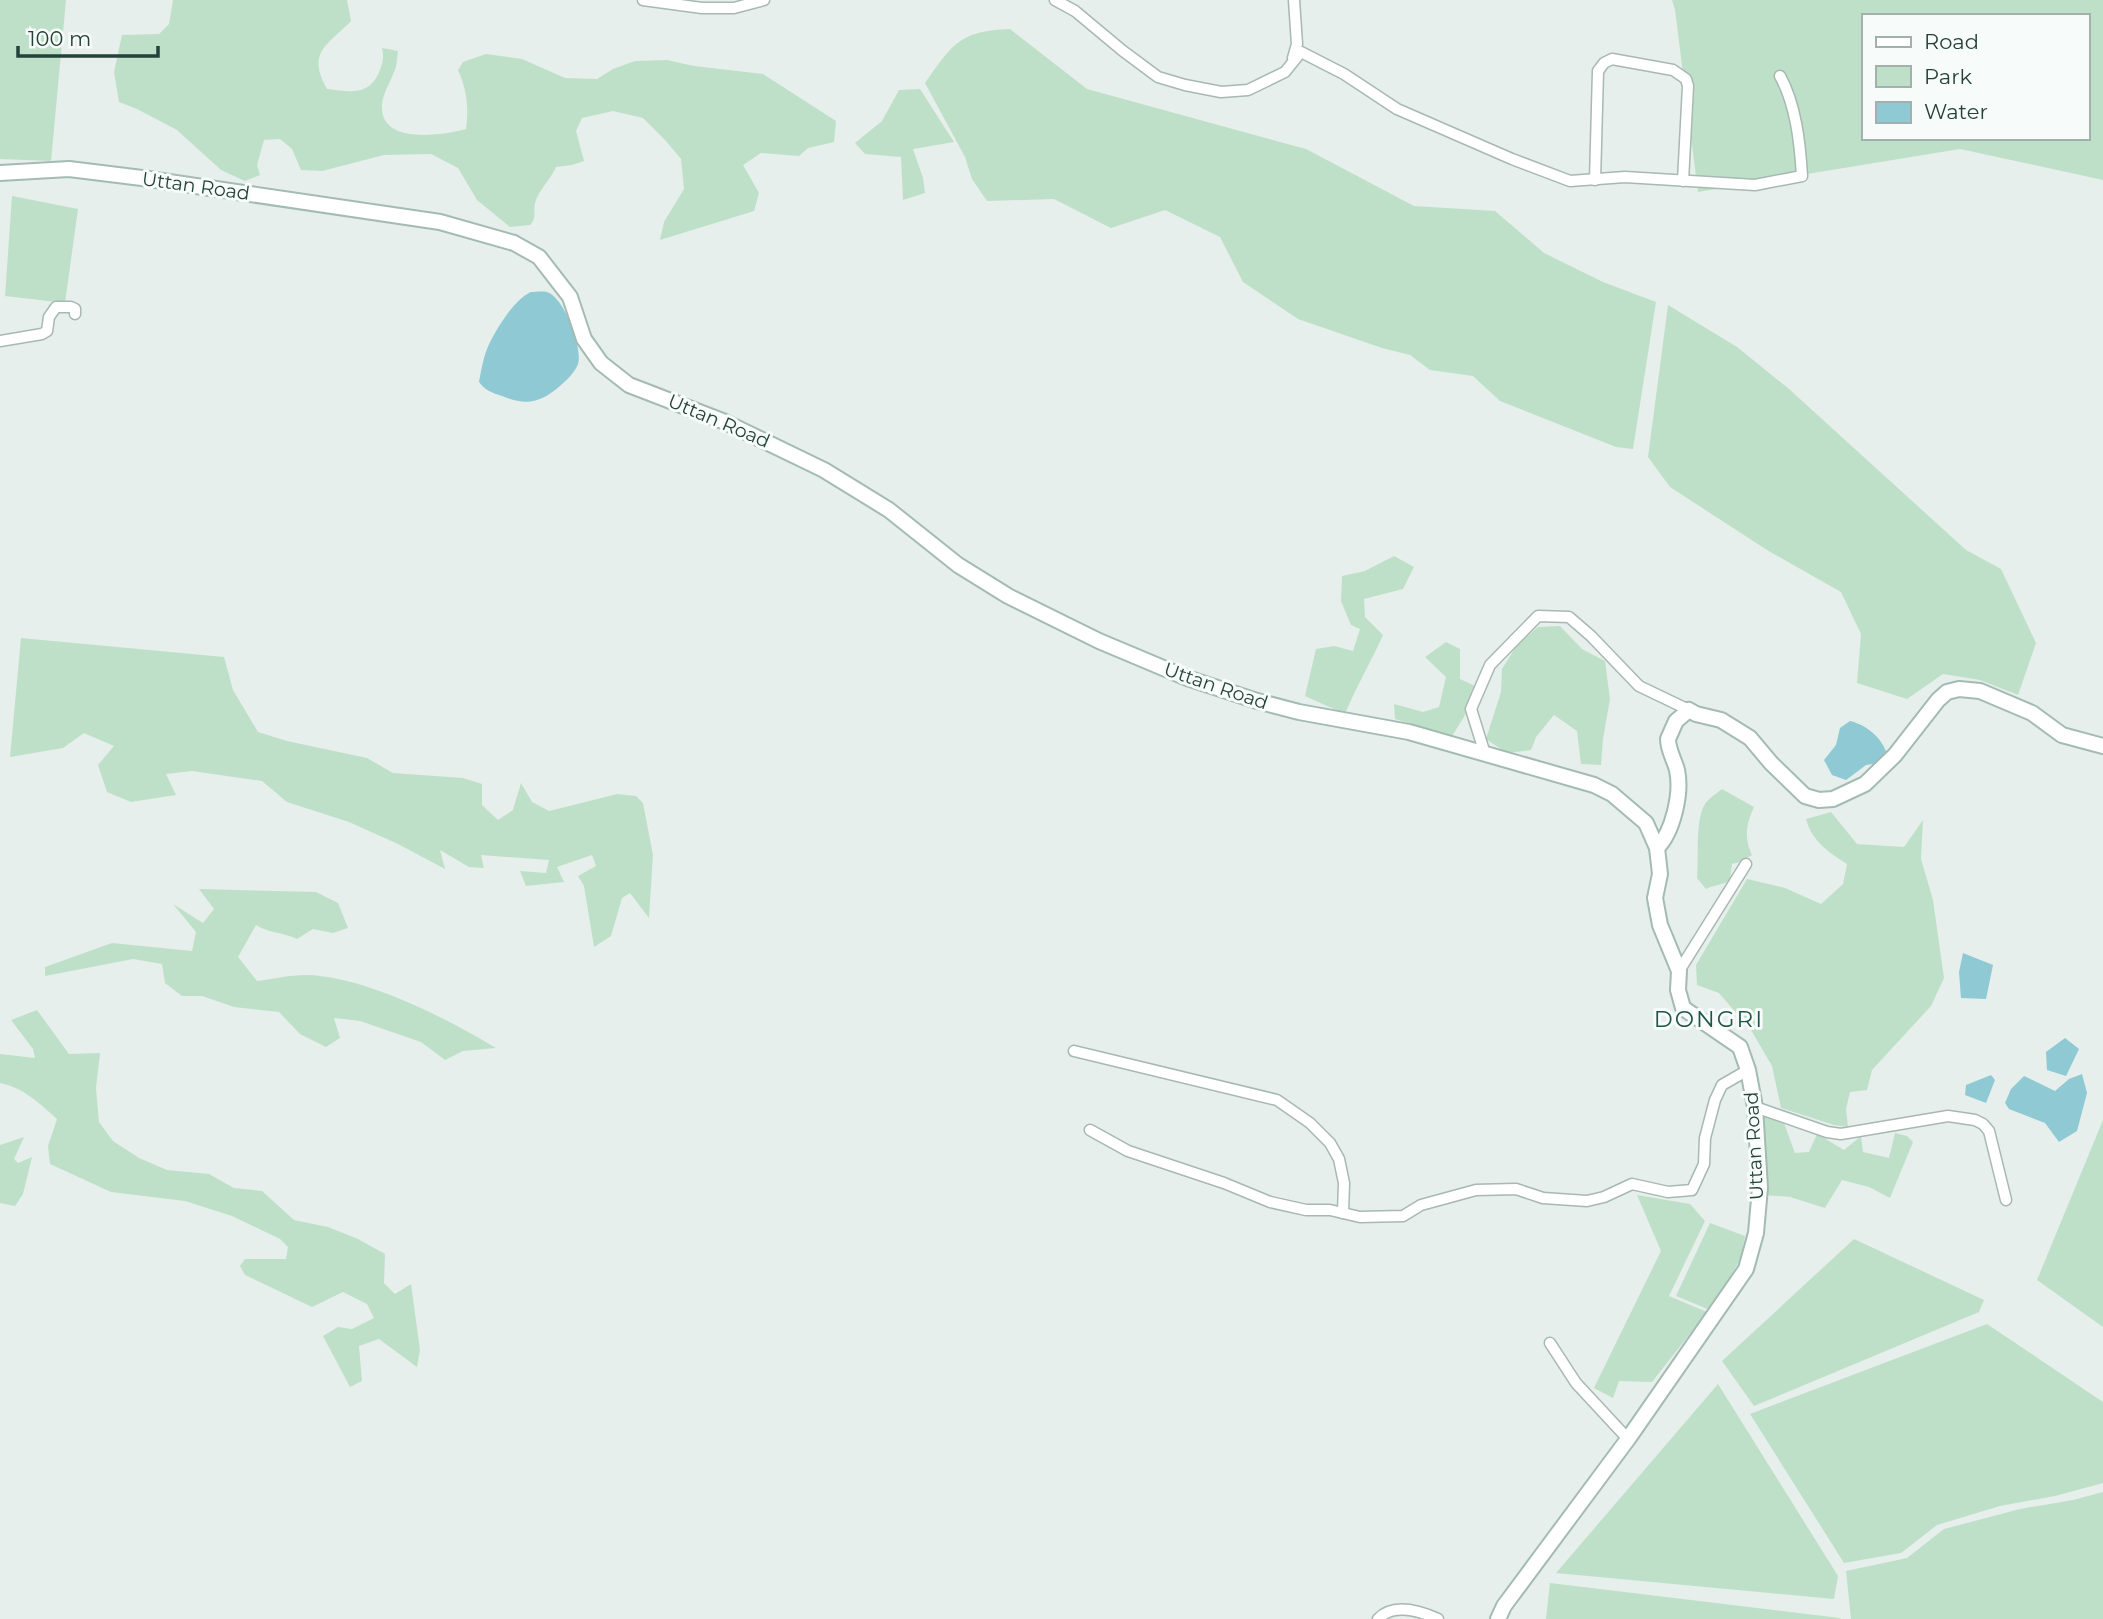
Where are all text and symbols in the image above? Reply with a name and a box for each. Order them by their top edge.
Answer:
scale bar [18,14,158,58]
legend [1862,14,2089,140]
text: 100 m [28,26,91,51]
text: Road [1924,29,1979,54]
text: Park [1924,64,1972,89]
text: Water [1924,99,1988,124]
street label: Uttan Road [141,167,251,205]
street label: Uttan Road [665,389,773,453]
street label: Uttan Road [1161,657,1271,715]
district label: DONGRI [1654,1005,1764,1033]
street label: Uttan Road [1740,1091,1768,1201]

